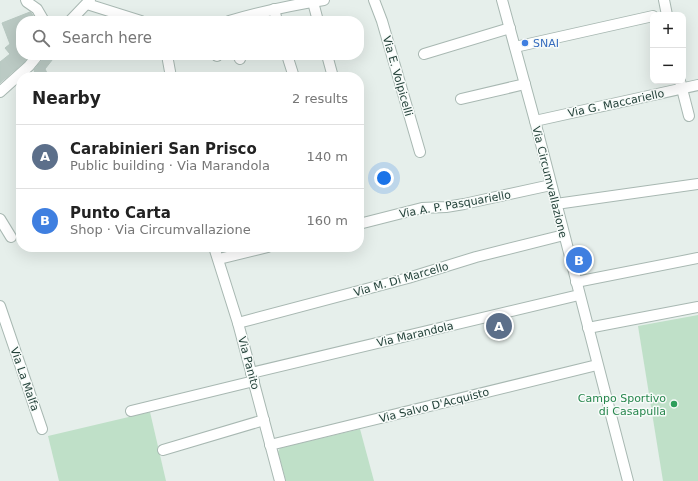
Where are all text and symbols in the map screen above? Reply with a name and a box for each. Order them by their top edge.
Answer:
map controls [650,12,686,84]
button: + [650,12,686,48]
search box [16,16,364,60]
icon: search [30,27,52,49]
text: Search here [62,29,152,47]
street label: Via E. Volpicelli [380,34,415,118]
place label: SNAI [533,37,559,50]
marker: SNAI [520,38,530,48]
button: − [650,48,686,84]
street label: Via G. Maccariello [567,87,666,120]
text: Nearby [32,88,101,108]
text: 2 results [292,91,348,106]
street label: Via Circumvallazione [529,125,570,240]
text: Carabinieri San Prisco [70,140,257,158]
text: A [40,149,50,164]
text: 140 m [306,149,348,164]
text: Public building · Via Marandola [70,158,270,173]
your location [374,168,394,188]
street label: Via A. P. Pasquariello [398,188,512,221]
text: Punto Carta [70,204,171,222]
text: B [40,213,50,228]
text: 160 m [306,213,348,228]
text: Shop · Via Circumvallazione [70,222,251,237]
pin: B [566,245,592,275]
street label: Via M. Di Marcello [352,260,450,299]
pin: A [486,311,512,341]
street label: Via Marandola [375,319,455,350]
street label: Via Panito [235,335,262,391]
street label: Via La Malfa [8,345,42,413]
street label: Via Salvo D'Acquisto [378,385,491,425]
place label: Campo Sportivo di Casapulla [578,392,666,418]
marker: Campo Sportivo di Casapulla [669,399,679,409]

